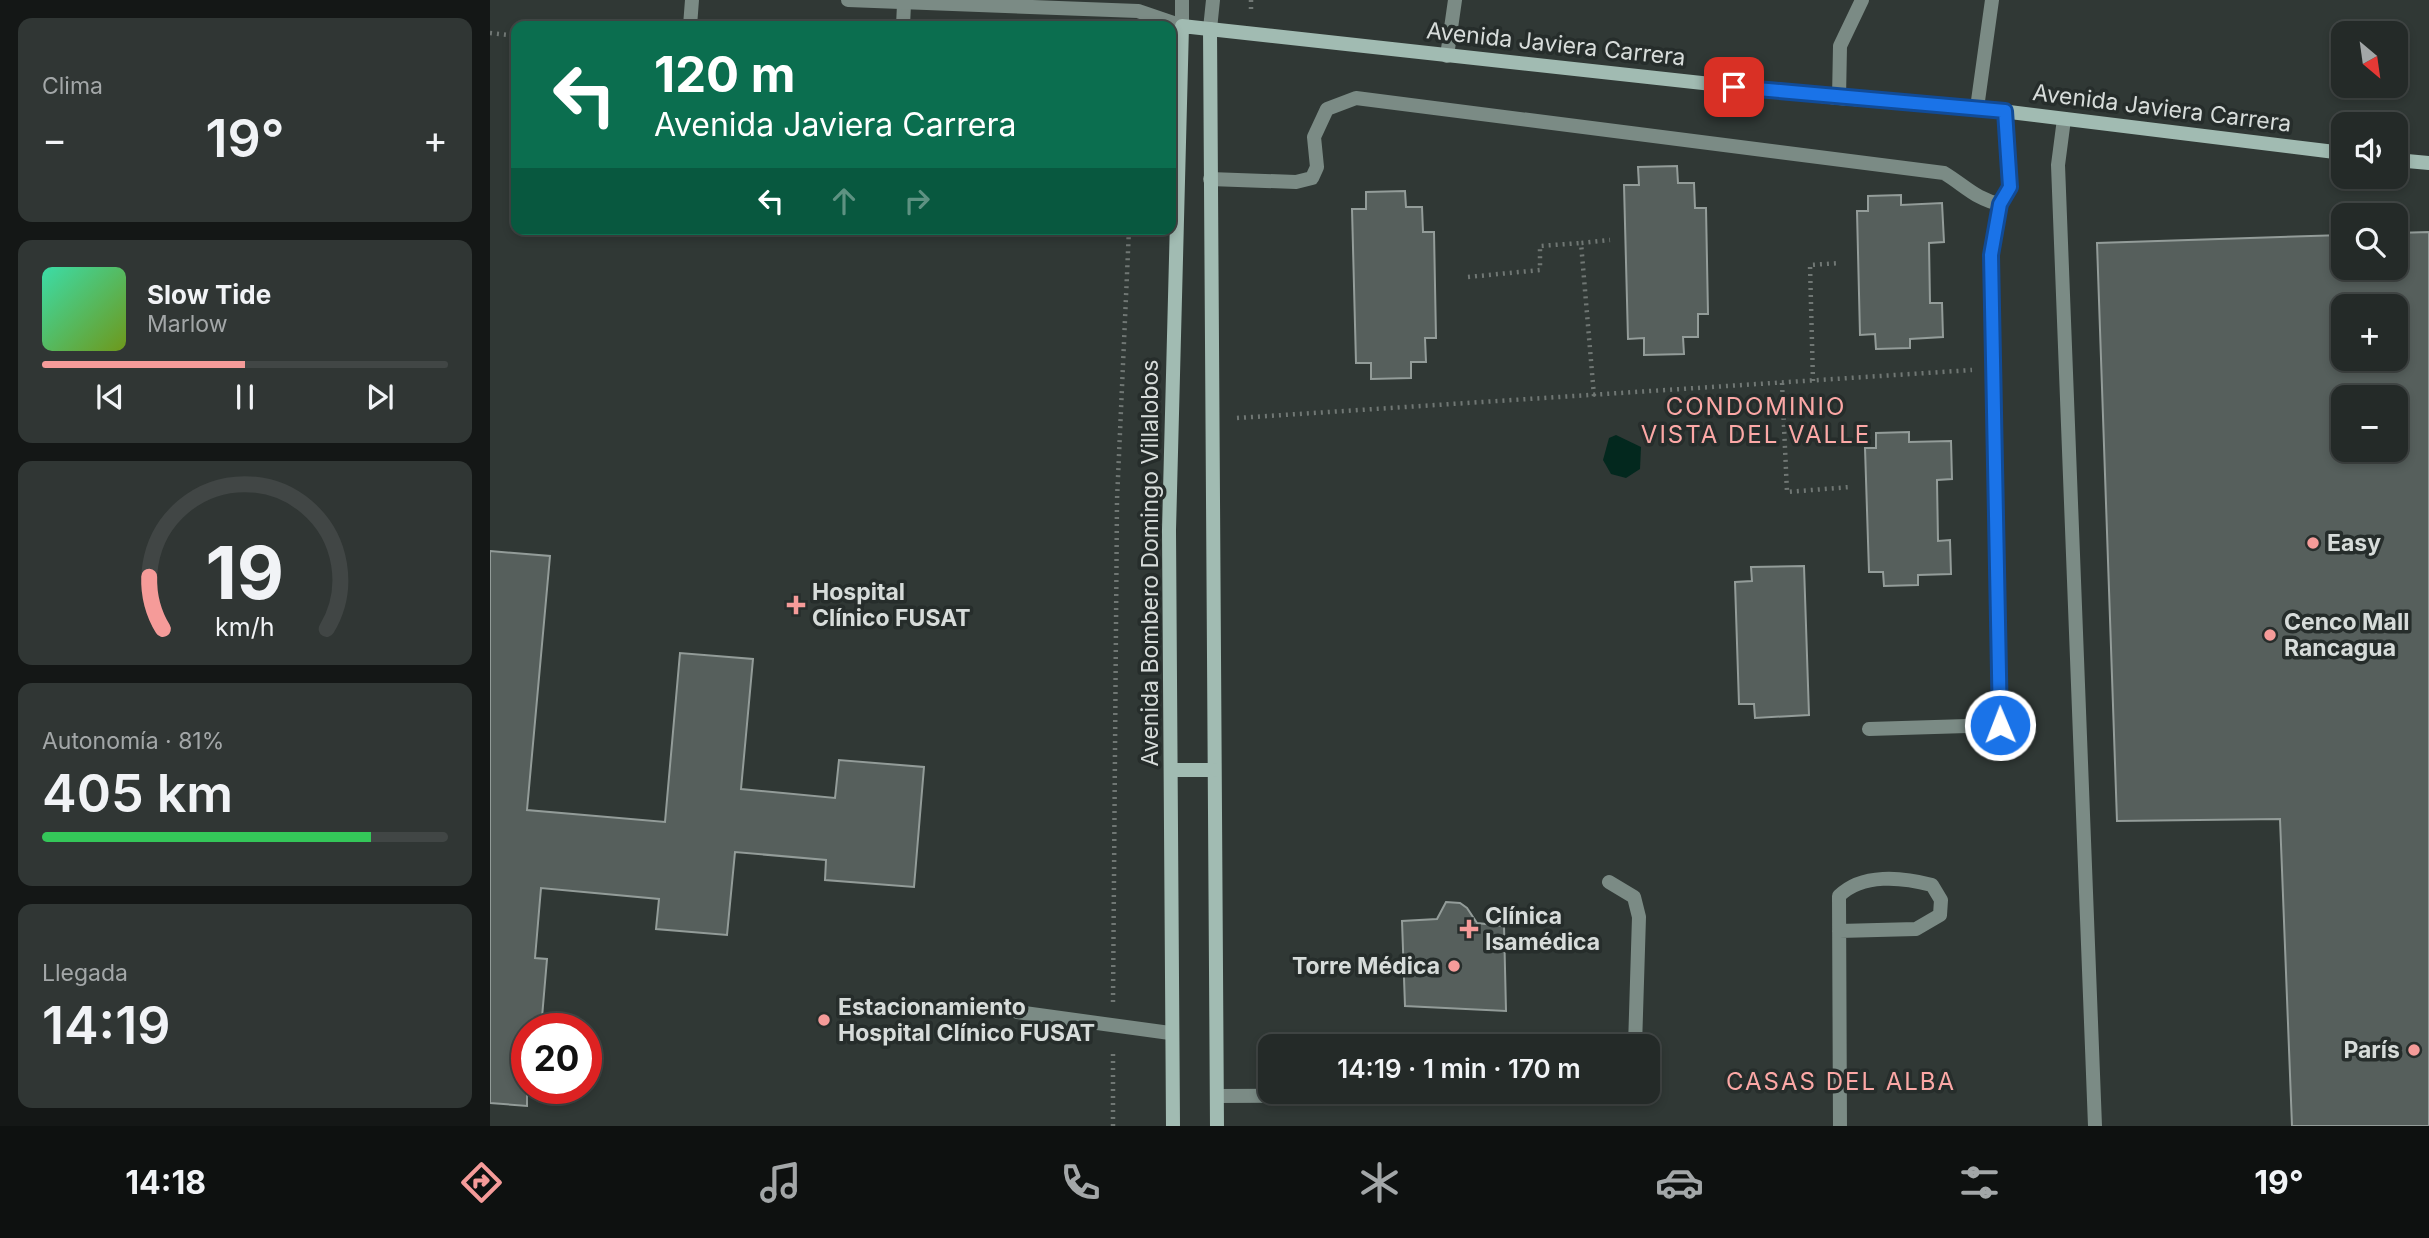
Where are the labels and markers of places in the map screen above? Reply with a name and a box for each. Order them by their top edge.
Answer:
pin [1704,57,1764,117]
place label: Easy [2327,529,2381,557]
marker: Easy [2305,535,2321,551]
place label: Hospital Clínico FUSAT [812,578,971,632]
marker: Hospital Clínico FUSAT [786,595,806,615]
place label: Cenco Mall Rancagua [2284,608,2409,662]
marker: Cenco Mall Rancagua [2262,627,2278,643]
place label: Clínica Isamédica [1485,902,1600,956]
marker: Clínica Isamédica [1459,919,1479,939]
place label: Torre Médica [1292,952,1440,980]
marker: Torre Médica [1446,958,1462,974]
place label: Estacionamiento Hospital Clínico FUSAT [838,993,1095,1047]
marker: Estacionamiento Hospital Clínico FUSAT [816,1012,832,1028]
place label: París [2343,1036,2400,1064]
marker: París [2406,1042,2422,1058]

